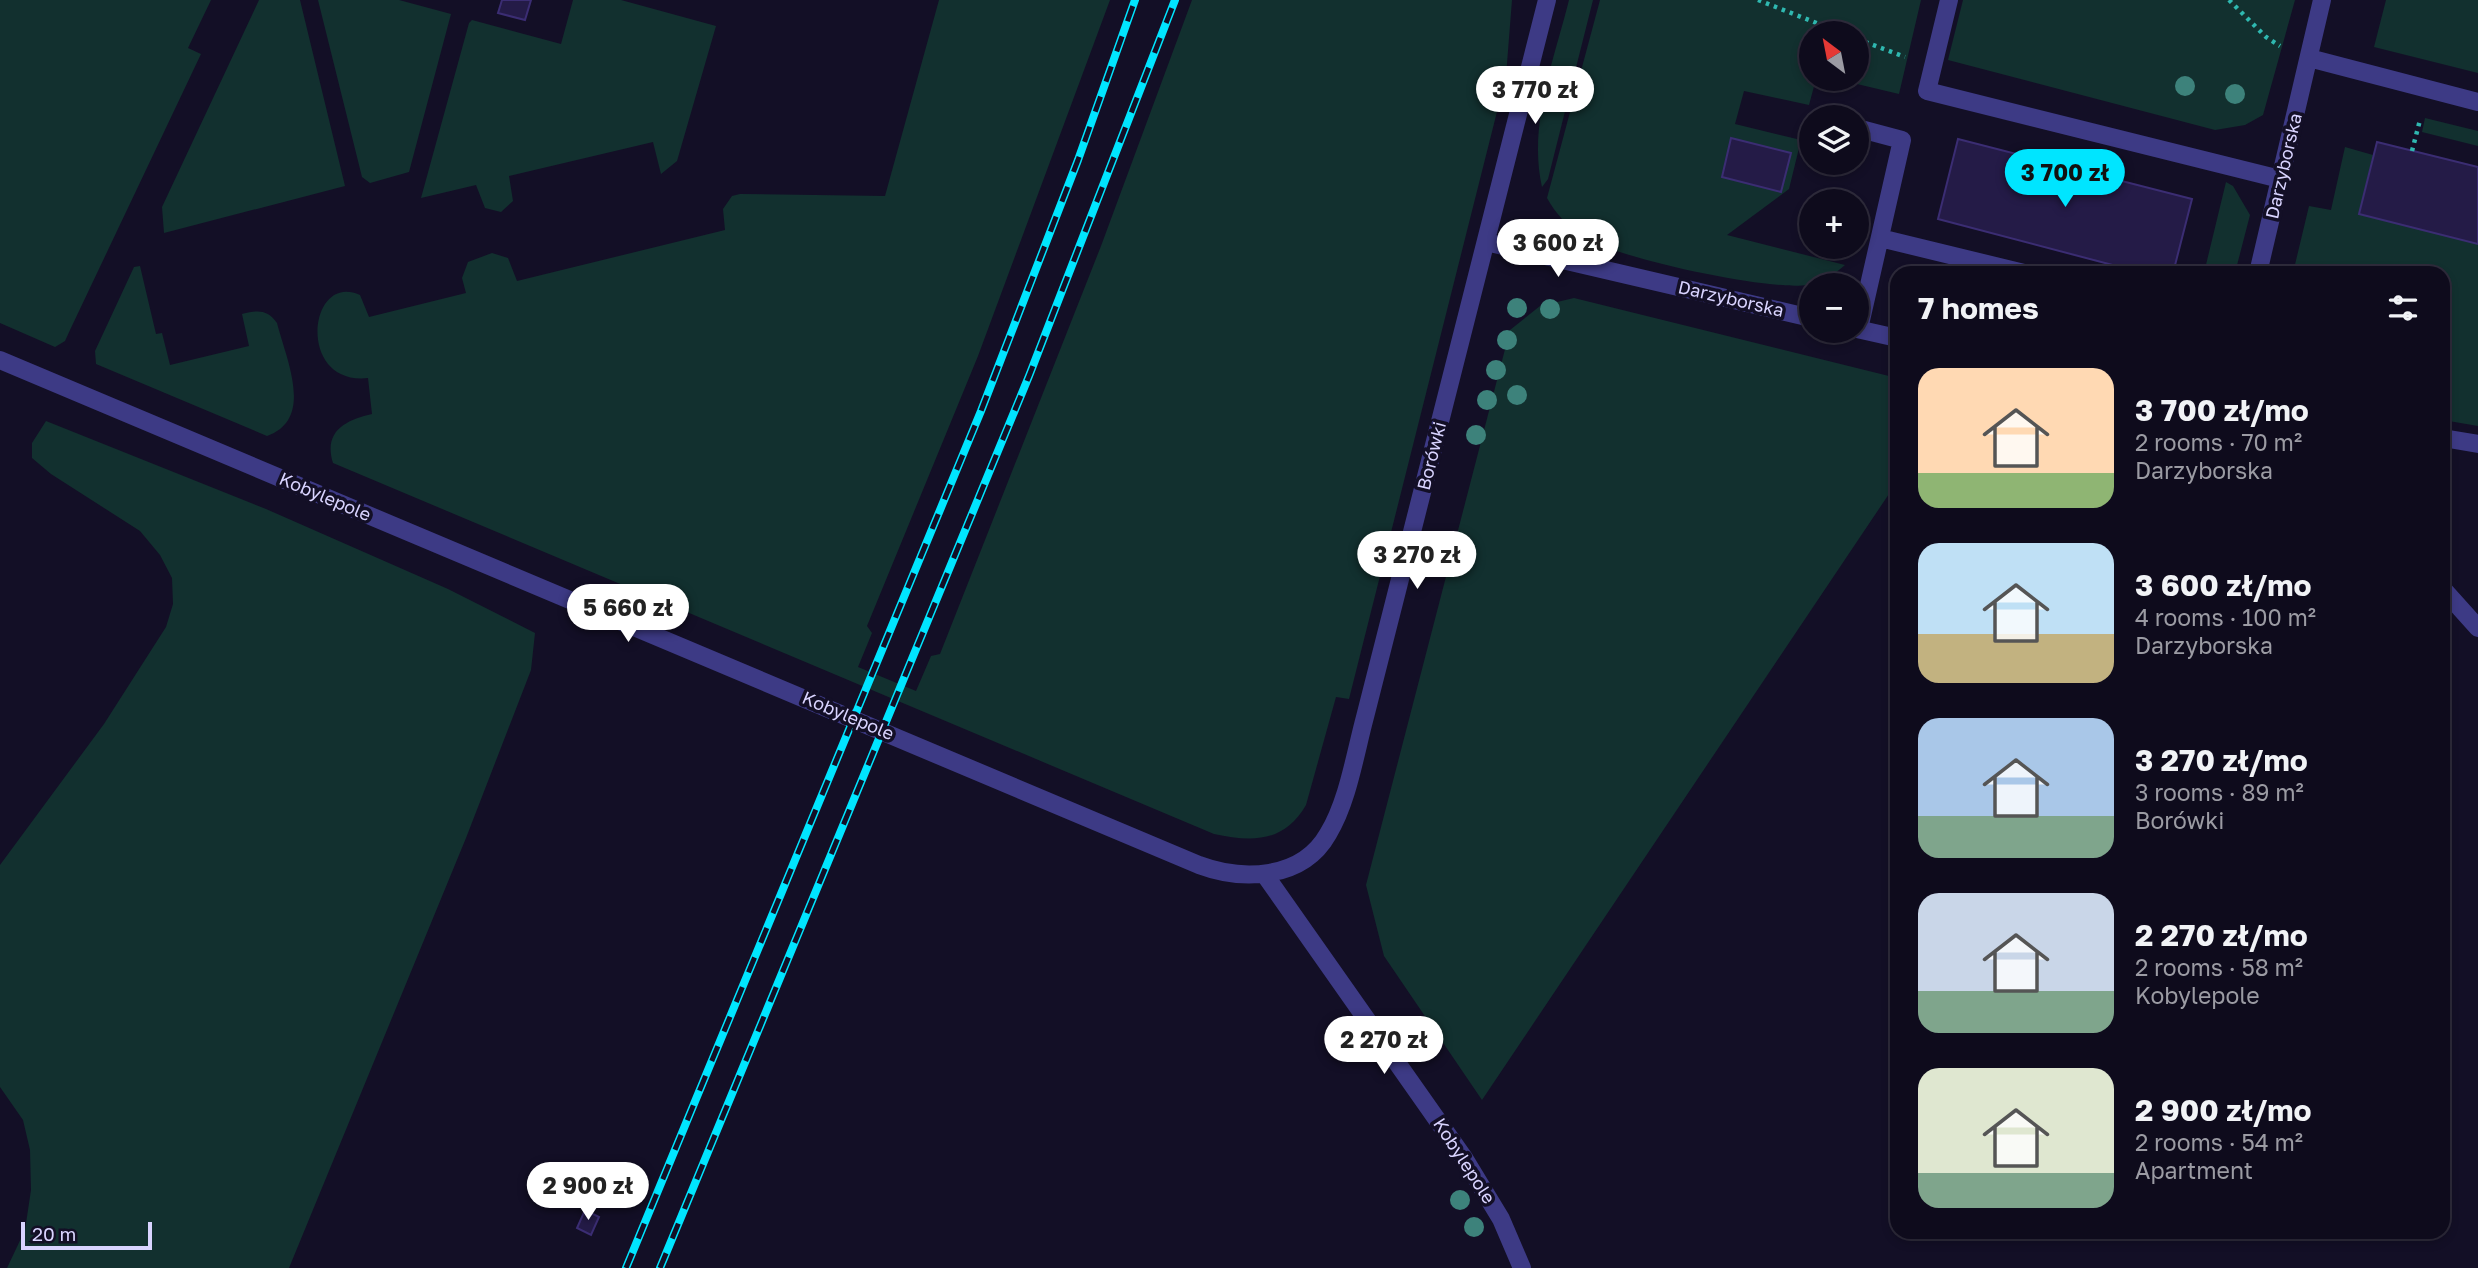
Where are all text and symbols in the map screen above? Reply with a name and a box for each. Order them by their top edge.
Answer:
north arrow [1799,21,1869,91]
map controls [1799,21,1869,343]
pin: 3 770 zł [1463,66,1607,126]
text: 3 770 zł [1492,75,1578,103]
button: layers [1799,105,1869,175]
street label: Darzyborska [2260,111,2306,221]
pin: 3 700 zł [1993,150,2137,209]
text: 3 700 zł [2021,158,2109,186]
button: + [1799,189,1869,259]
pin: 3 600 zł [1486,219,1630,279]
text: 3 600 zł [1513,228,1603,256]
button: − [1799,273,1869,343]
street label: Darzyborska [1676,275,1786,321]
icon: filters [2384,289,2422,327]
text: 7 homes [1918,290,2039,326]
text: 3 700 zł/mo [2135,392,2309,428]
icon: home [1974,396,2058,480]
street label: Borówki [1412,419,1450,492]
text: 2 rooms · 70 m² [2135,428,2302,456]
text: Darzyborska [2135,456,2273,484]
street label: Kobylepole [276,467,375,525]
pin: 3 270 zł [1345,532,1489,591]
text: 3 270 zł [1373,540,1461,568]
text: 3 600 zł/mo [2135,567,2312,603]
icon: home [1974,571,2058,655]
pin: 5 660 zł [556,584,700,644]
text: 5 660 zł [583,593,673,621]
text: 4 rooms · 100 m² [2135,603,2316,631]
text: Darzyborska [2135,631,2273,659]
street label: Kobylepole [799,686,898,744]
text: 3 270 zł/mo [2135,742,2308,778]
icon: home [1974,746,2058,830]
text: 3 rooms · 89 m² [2135,778,2304,806]
text: Borówki [2135,806,2224,834]
text: 2 270 zł/mo [2135,917,2308,953]
icon: home [1974,921,2058,1005]
text: 2 rooms · 58 m² [2135,953,2303,981]
text: Kobylepole [2135,981,2260,1009]
pin: 2 270 zł [1312,1016,1456,1076]
text: 2 270 zł [1340,1025,1428,1053]
text: 2 900 zł/mo [2135,1092,2312,1128]
icon: home [1974,1096,2058,1180]
street label: Kobylepole [1429,1114,1501,1207]
text: 2 rooms · 54 m² [2135,1128,2303,1156]
text: Apartment [2135,1156,2253,1184]
pin: 2 900 zł [516,1162,660,1222]
text: 2 900 zł [543,1171,633,1199]
scale bar [21,1219,152,1251]
text: 20 m [32,1222,76,1245]

